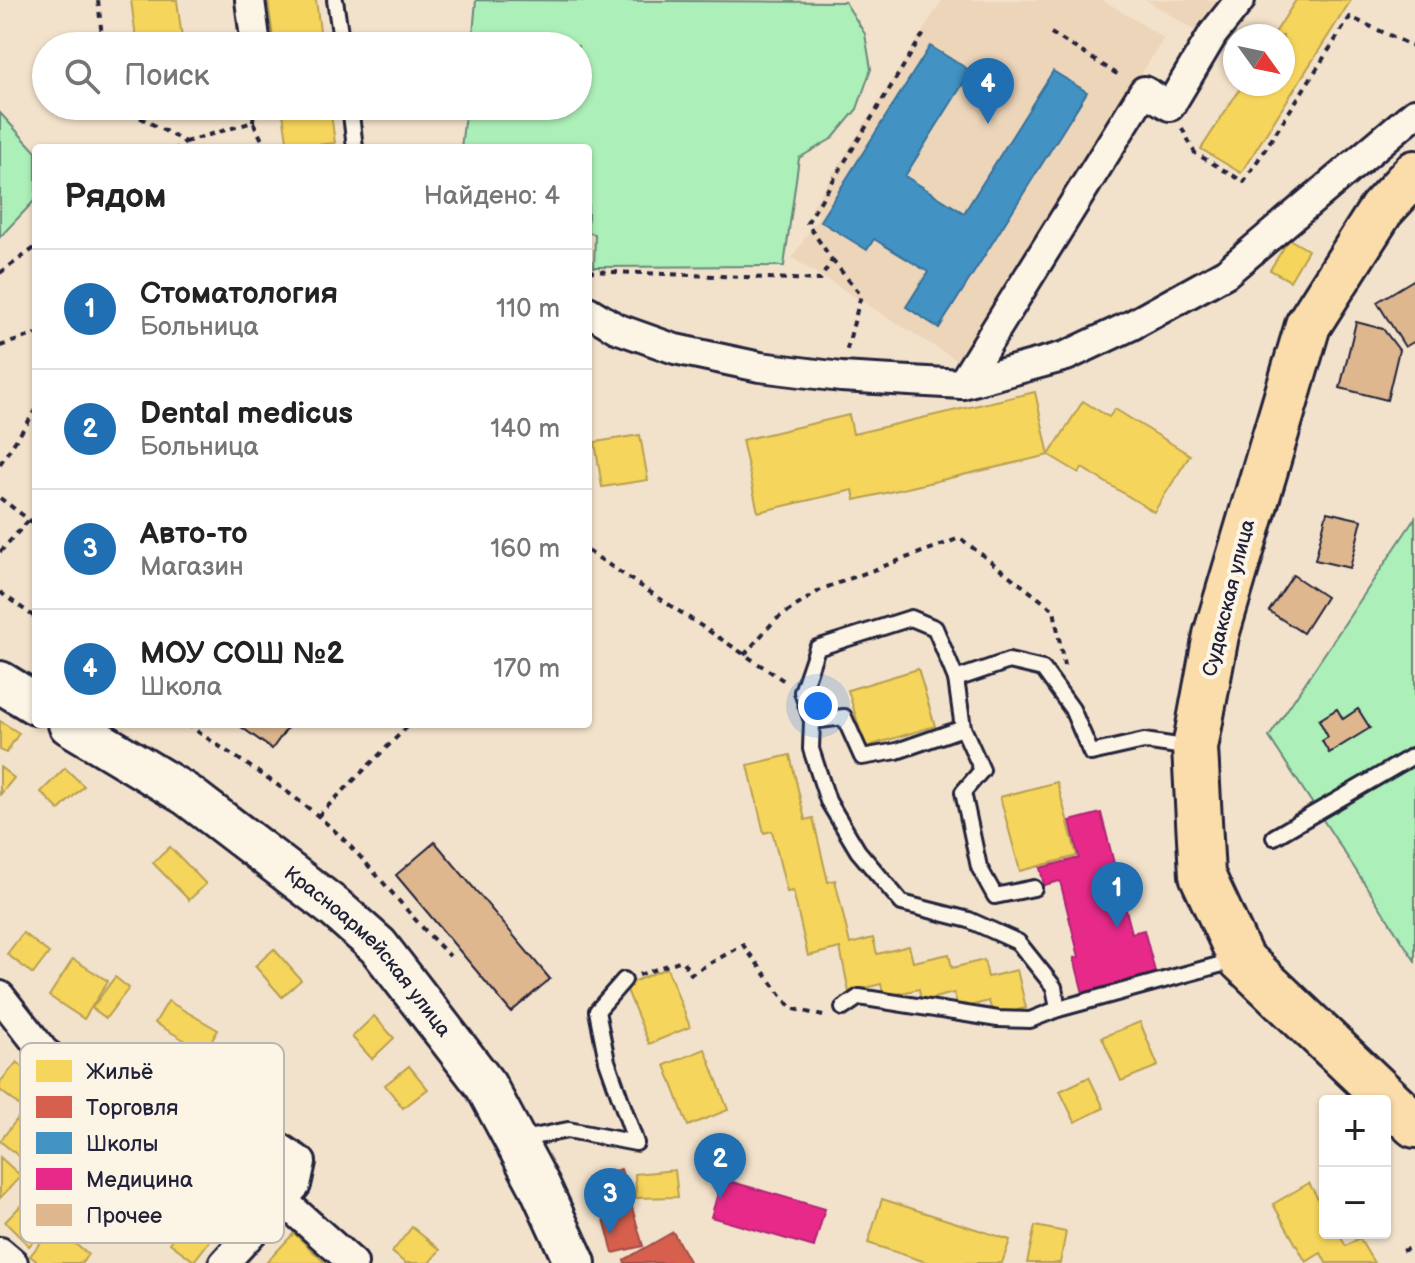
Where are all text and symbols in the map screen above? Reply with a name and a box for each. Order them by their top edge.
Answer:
north arrow [1223,24,1295,96]
search box [32,32,592,120]
icon: search [60,54,104,98]
text: Поиск [124,58,210,94]
pin: 4 [962,58,1014,124]
text: Рядом [64,176,166,217]
text: Найдено: 4 [424,181,560,212]
text: Стоматология [140,276,338,312]
text: 1 [85,294,95,325]
text: 110 m [496,294,560,325]
text: Больница [140,312,259,343]
text: Dental medicus [140,396,353,432]
text: 2 [82,414,98,445]
text: 140 m [490,414,560,445]
text: Больница [140,432,259,463]
text: Авто-то [140,516,248,552]
street label: Судакская улица [1198,517,1260,679]
text: 3 [82,534,98,565]
text: 160 m [490,534,560,565]
text: Магазин [140,552,244,583]
text: МОУ СОШ №2 [140,636,344,672]
text: 4 [82,654,98,685]
text: 170 m [493,654,560,685]
text: Школа [140,672,222,703]
your location [798,686,838,726]
street label: Красноармейская улица [279,861,456,1042]
pin: 1 [1091,862,1143,928]
legend [20,1043,284,1243]
text: Жильё [86,1059,153,1086]
text: Торговля [86,1095,178,1122]
map controls [1319,1095,1391,1239]
button: + [1319,1095,1391,1167]
text: Школы [86,1131,158,1158]
pin: 2 [694,1133,746,1199]
text: Медицина [86,1167,193,1194]
button: − [1319,1167,1391,1239]
pin: 3 [584,1168,636,1234]
text: Прочее [86,1203,162,1230]

